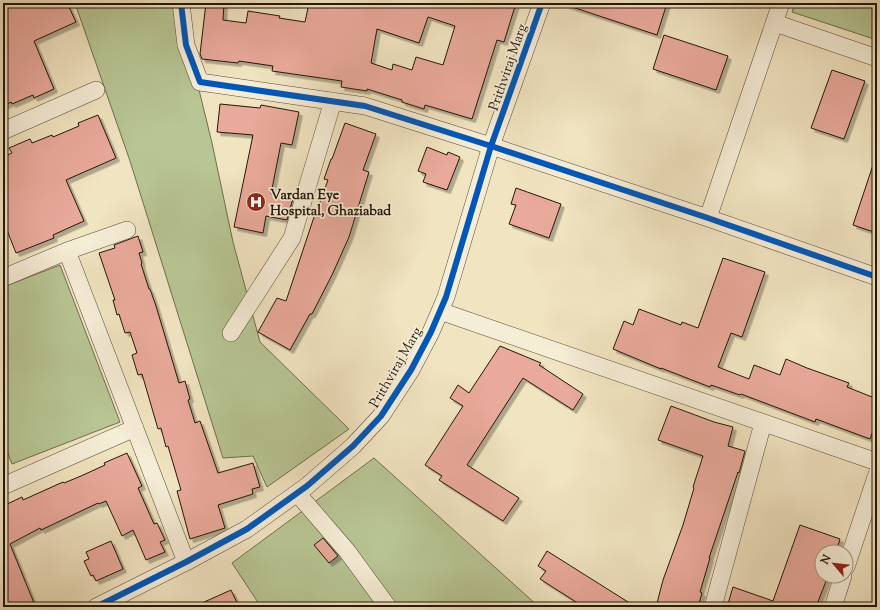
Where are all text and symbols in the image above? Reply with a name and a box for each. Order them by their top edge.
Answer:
street label: Prithviraj Marg [485,21,533,114]
place label: Vardan Eye Hospital, Ghaziabad [270,186,391,222]
hospital icon: Vardan Eye Hospital, Ghaziabad [245,191,267,213]
street label: Prithviraj Marg [365,324,428,412]
north arrow [814,544,854,584]
text: N [816,552,835,568]

